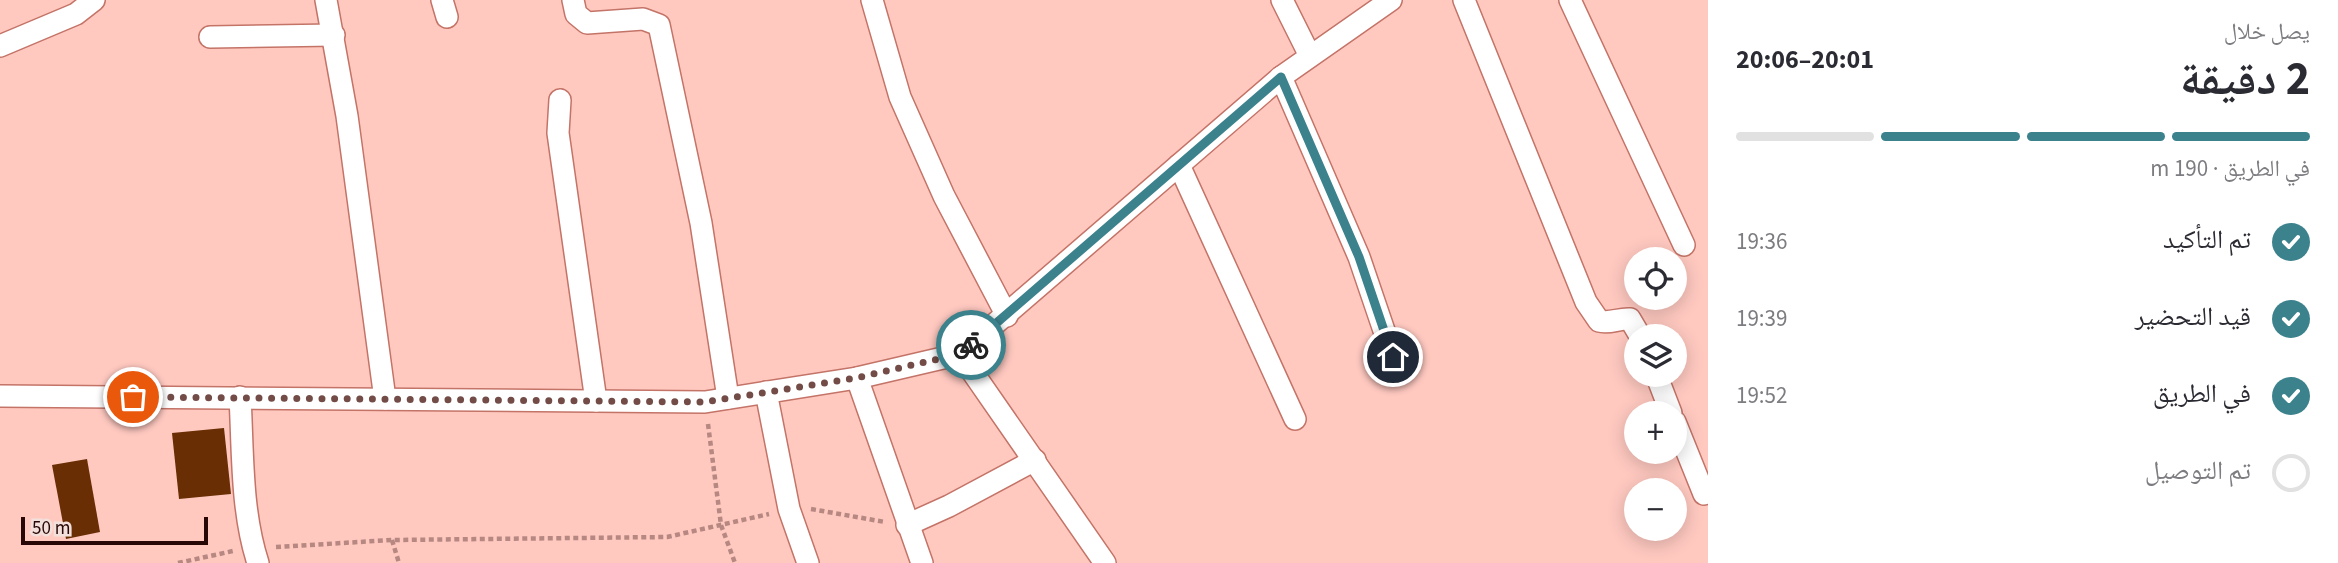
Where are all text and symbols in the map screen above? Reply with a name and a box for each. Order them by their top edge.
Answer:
text: يصل خلال [2224,15,2310,48]
text: 20:01–20:06 [1736,41,1874,78]
text: 2 دقيقة [2180,47,2310,112]
text: في الطريق · 190 m [2150,152,2310,185]
text: تم التأكيد [2163,221,2251,258]
icon: check [2272,223,2310,261]
text: 19:36 [1736,225,1787,258]
map controls [1624,247,1687,541]
button: locate [1624,247,1687,310]
text: قيد التحضير [2135,298,2251,335]
icon: check [2272,300,2310,338]
text: 19:39 [1736,302,1787,335]
courier [936,310,1006,380]
button: layers [1624,324,1687,387]
icon: bike [952,326,990,364]
pin [1363,327,1423,387]
icon: home [1374,338,1412,376]
pin [103,367,163,427]
text: في الطريق [2153,375,2251,412]
icon: check [2272,377,2310,415]
icon: bag [114,378,152,416]
text: 19:52 [1736,379,1787,412]
button: + [1624,401,1687,464]
text: تم التوصيل [2145,452,2251,489]
button: − [1624,478,1687,541]
scale bar [21,514,208,546]
text: 50 m [32,515,70,542]

